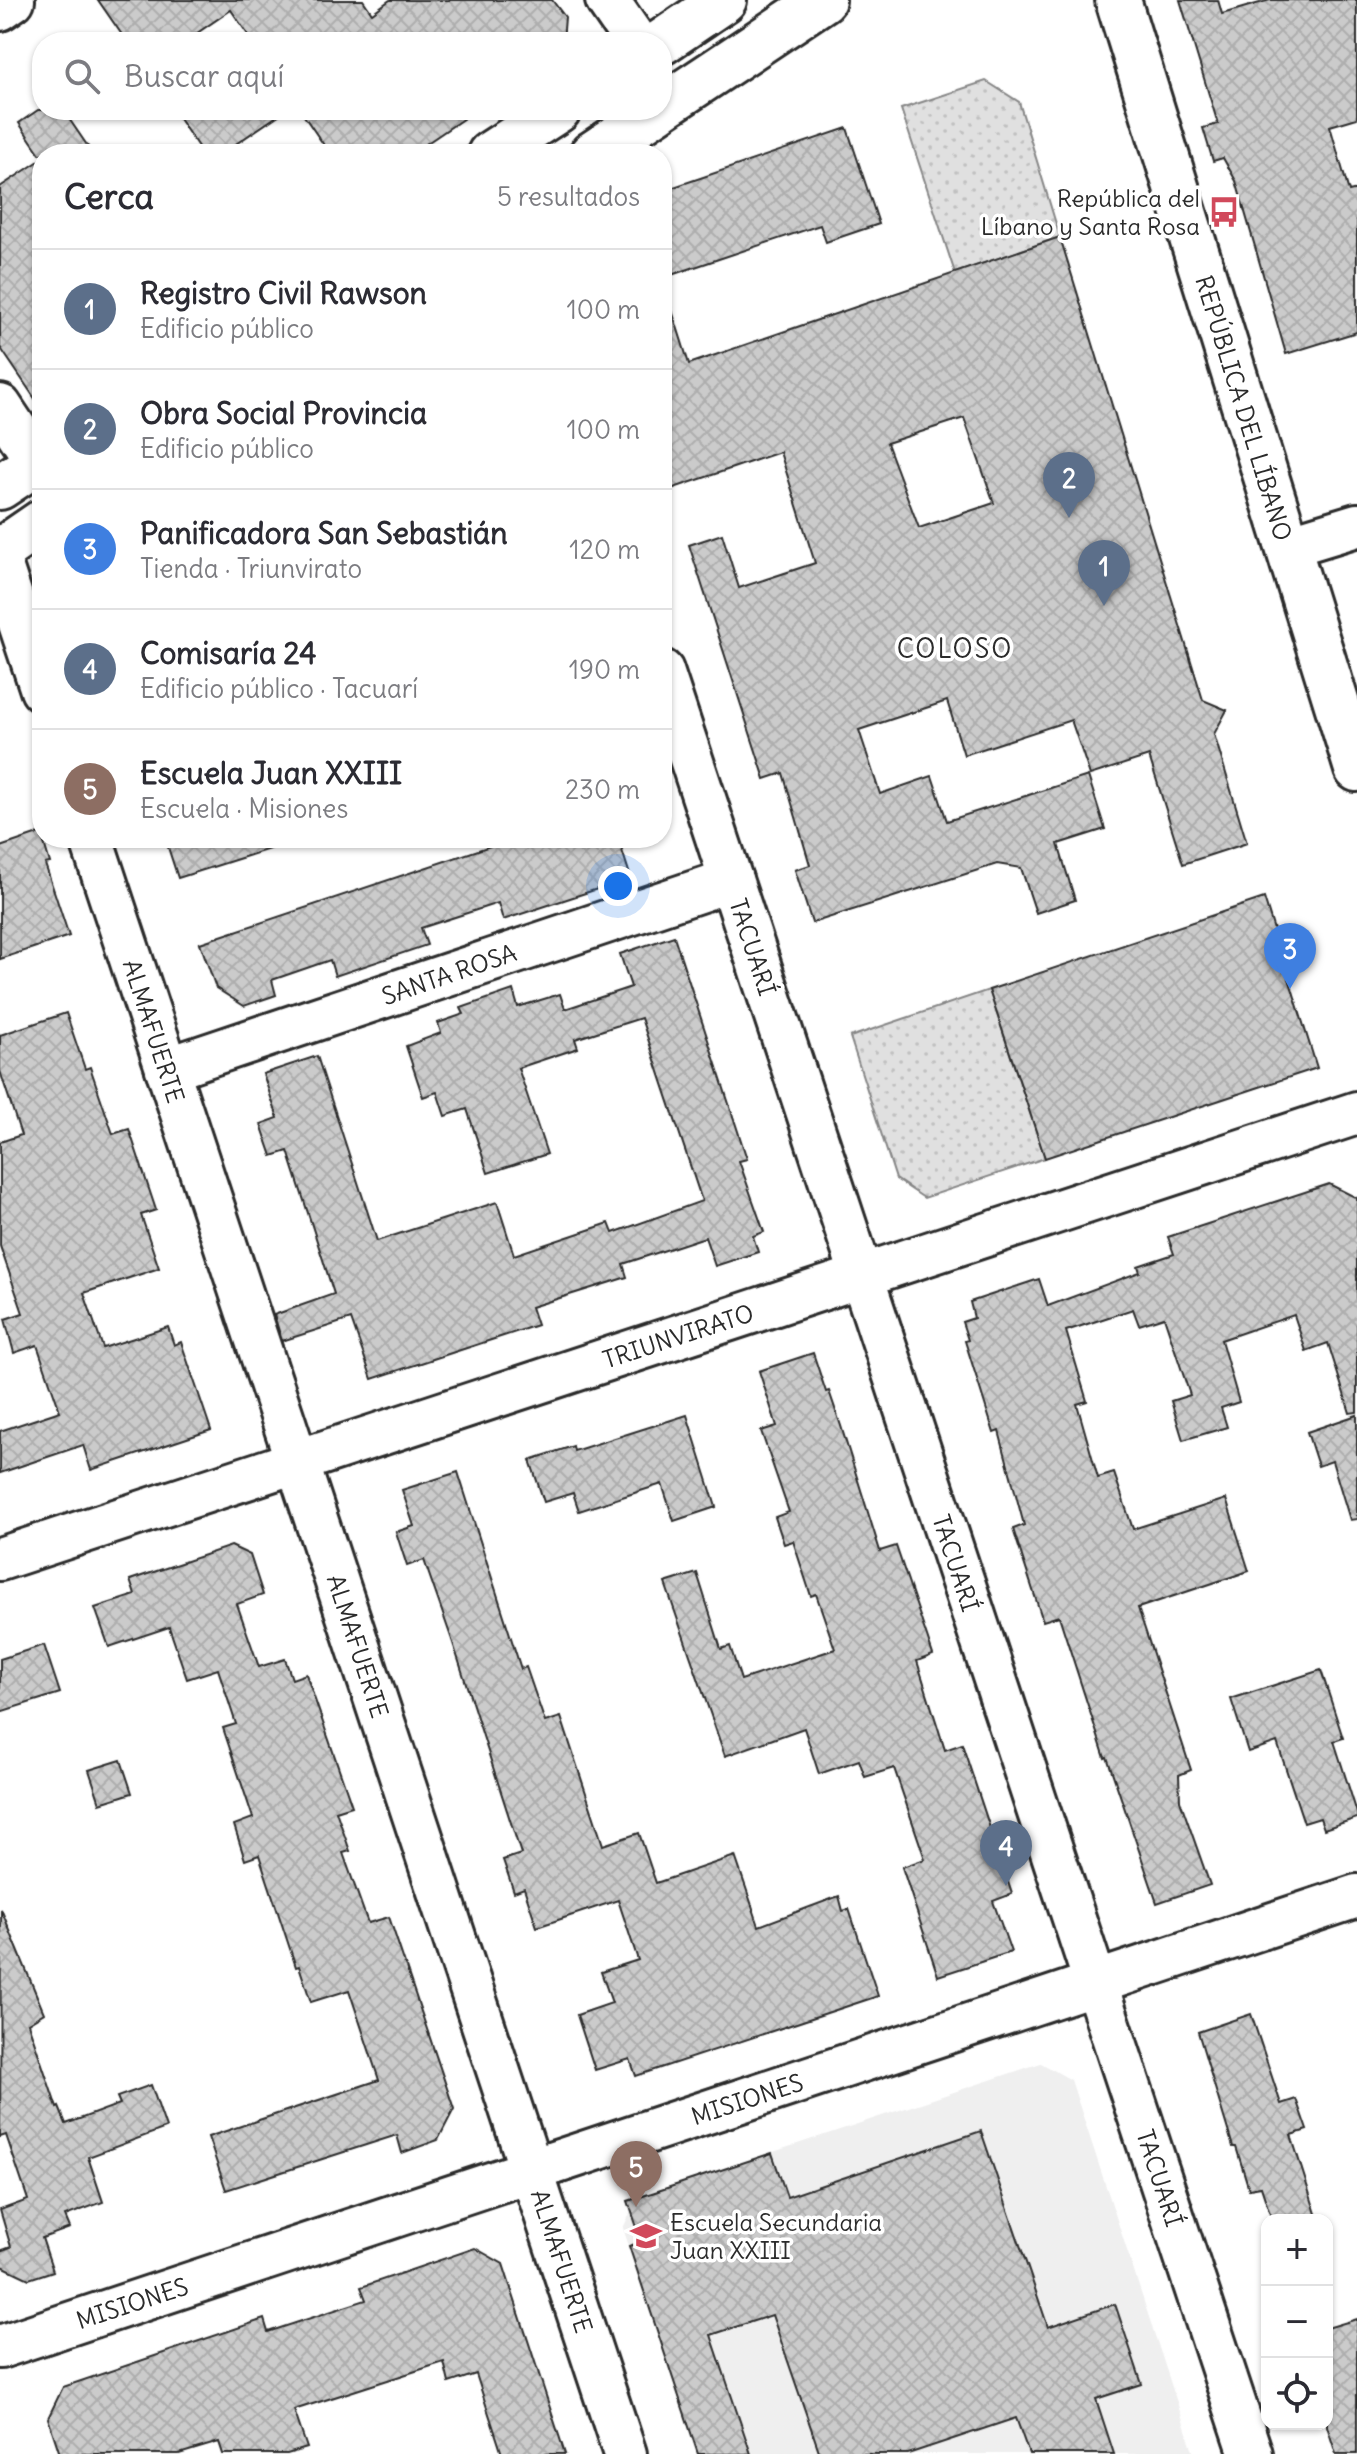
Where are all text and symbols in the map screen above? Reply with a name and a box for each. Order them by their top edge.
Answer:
search box [32,32,672,120]
icon: search [60,54,104,98]
text: Buscar aquí [124,57,284,95]
text: Cerca [64,175,154,218]
text: 5 resultados [497,180,640,213]
place label: República del Líbano y Santa Rosa [981,183,1200,241]
bus stop icon: República del Líbano y Santa Rosa [1207,195,1241,229]
street label: REPÚBLICA DEL LÍBANO [1189,272,1299,544]
text: Registro Civil Rawson [140,274,427,312]
text: 1 [85,293,95,326]
text: 100 m [566,293,640,326]
text: Edificio público [140,312,314,345]
text: Obra Social Provincia [140,394,427,432]
text: 2 [83,413,97,446]
text: 100 m [566,413,640,446]
text: Edificio público [140,432,314,465]
pin: 2 [1043,452,1095,518]
text: Panificadora San Sebastián [140,514,508,552]
text: 3 [83,533,97,566]
text: 120 m [569,533,640,566]
pin: 1 [1078,540,1130,606]
text: Tienda · Triunvirato [140,552,362,585]
district label: COLOSO [897,632,1013,665]
text: Comisaría 24 [140,634,317,672]
text: 4 [82,653,98,686]
text: 190 m [569,653,640,686]
text: Edificio público · Tacuarí [140,672,418,705]
text: Escuela Juan XXIII [140,754,402,792]
text: 5 [83,773,97,806]
text: 230 m [565,773,640,806]
text: Escuela · Misiones [140,792,348,825]
your location [598,866,638,906]
street label: TACUARÍ [723,895,783,999]
pin: 3 [1264,923,1316,989]
street label: SANTA ROSA [378,937,520,1011]
street label: ALMAFUERTE [117,956,191,1106]
street label: TRIUNVIRATO [599,1298,757,1374]
street label: TACUARÍ [926,1511,986,1615]
street label: ALMAFUERTE [321,1571,395,1721]
pin: 4 [980,1820,1032,1886]
street label: MISIONES [687,2067,807,2131]
street label: TACUARÍ [1130,2126,1190,2230]
pin: 5 [610,2141,662,2207]
street label: ALMAFUERTE [525,2186,599,2336]
place label: Escuela Secundaria Juan XXIII [670,2207,882,2265]
map controls [1261,2214,1333,2430]
button: + [1261,2214,1333,2286]
school or university icon: Escuela Secundaria Juan XXIII [629,2219,663,2253]
street label: MISIONES [72,2271,192,2335]
button: − [1261,2286,1333,2358]
button: locate [1261,2358,1333,2430]

